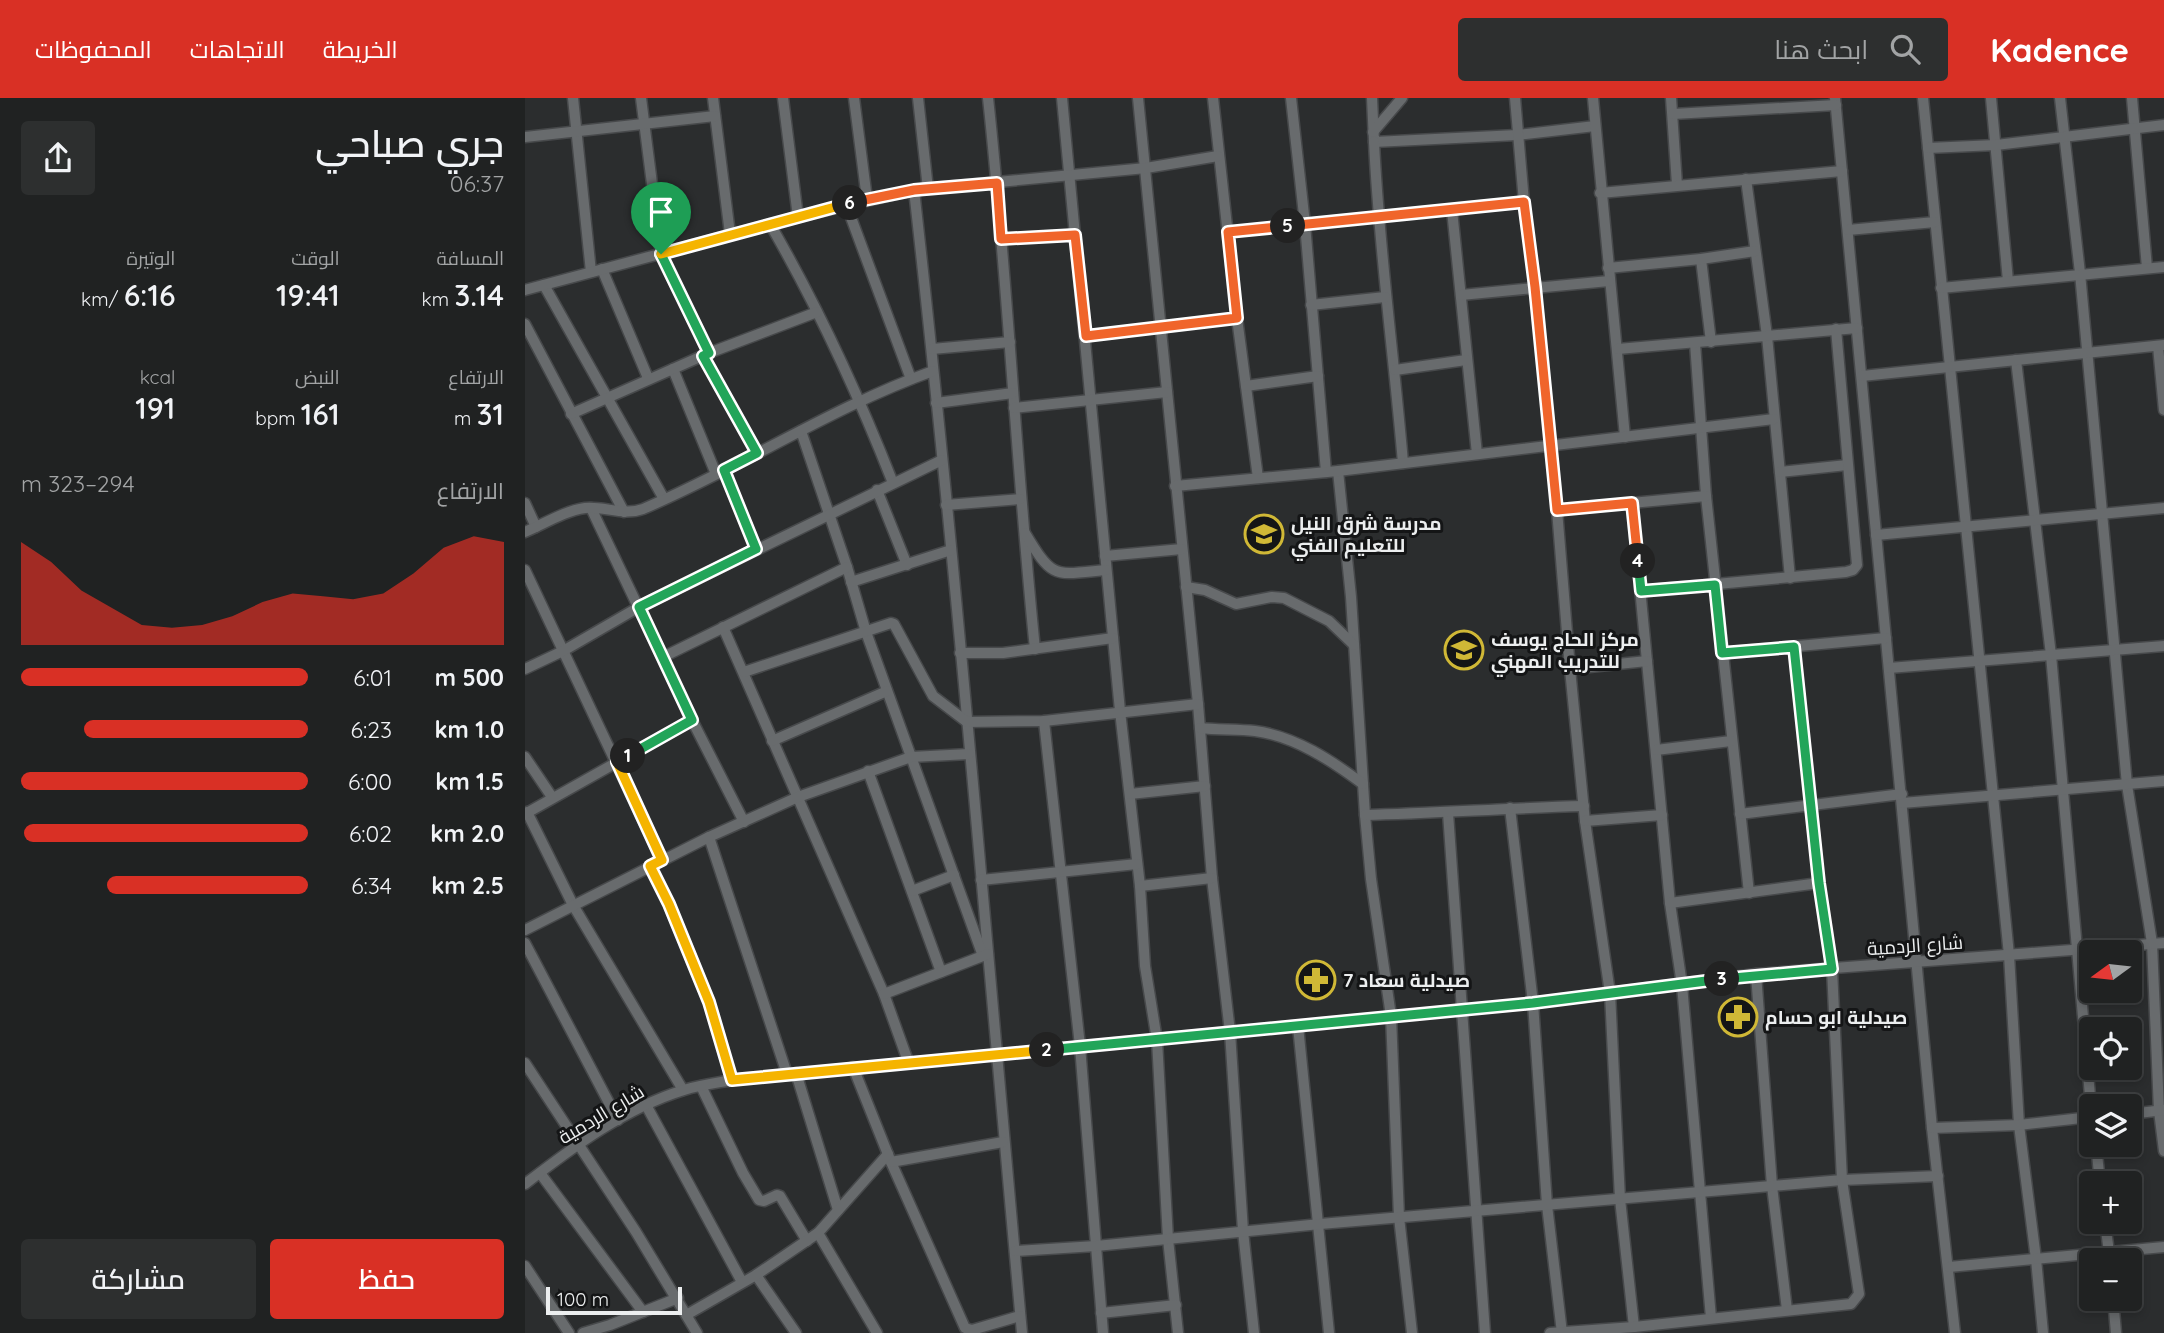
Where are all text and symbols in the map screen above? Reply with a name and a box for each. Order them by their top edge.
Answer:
search box [1458,18,1948,81]
text: Kadence [1990,29,2129,70]
icon: search [1886,30,1924,68]
text: ابحث هنا [1774,33,1868,66]
text: المحفوظات [35,34,152,64]
text: الاتجاهات [190,34,285,64]
text: الخريطة [323,34,398,64]
text: جري صباحي [315,119,504,167]
button: share [21,121,95,195]
text: 06:37 [450,169,504,198]
pin [631,182,691,254]
pin: 6 [833,186,867,220]
text: 6 [844,190,855,214]
icon: arrive [642,193,680,231]
pin: 5 [1271,208,1305,244]
text: 5 [1282,213,1293,237]
text: الوتيرة [127,246,175,270]
text: الوقت [291,246,340,270]
text: المسافة [436,246,504,270]
text: 6:16 [124,276,175,314]
text: 19:41 [276,276,340,314]
text: 3.14 [454,276,504,314]
text: /km [81,287,124,311]
text: km [422,287,454,311]
text: kcal [140,365,175,389]
text: النبض [295,365,340,389]
text: الارتفاع [448,365,504,389]
text: 191 [135,389,175,427]
text: 161 [301,395,340,433]
text: 31 [477,395,504,433]
text: bpm [255,406,301,430]
text: m [454,406,477,430]
text: 294–323 m [21,469,135,498]
text: الارتفاع [437,476,504,505]
place label: مدرسة شرق النيل للتعليم الفني [1291,511,1441,561]
school or university icon: مدرسة شرق النيل للتعليم الفني [1243,513,1285,555]
pin: 4 [1621,544,1655,578]
text: 4 [1632,548,1643,572]
place label: مركز الحاج يوسف للتدريب المهني [1491,627,1639,677]
school or university icon: مركز الحاج يوسف للتدريب المهني [1443,629,1485,671]
text: 6:01 [353,663,392,692]
text: 500 m [435,663,504,692]
text: 6:23 [351,715,392,744]
text: 1.0 km [434,715,504,744]
pin: 1 [611,738,645,774]
text: 1 [624,743,631,767]
text: 6:00 [348,767,392,796]
text: 1.5 km [435,767,504,796]
text: 6:02 [349,819,392,848]
text: 2.0 km [430,819,504,848]
text: 6:34 [351,871,392,900]
text: 2.5 km [431,871,504,900]
street label: شارع الردمية [1866,930,1964,962]
north arrow [2079,940,2142,1003]
map controls [2079,940,2142,1311]
pharmacy icon: صيدلية سعاد 7 [1295,959,1337,1001]
pin: 3 [1705,962,1739,996]
text: 3 [1716,966,1727,990]
place label: صيدلية سعاد 7 [1343,968,1470,992]
pharmacy icon: صيدلية ابو حسام [1717,996,1759,1038]
place label: صيدلية ابو حسام [1765,1005,1907,1031]
button: locate [2079,1017,2142,1080]
pin: 2 [1029,1032,1065,1068]
text: 2 [1041,1037,1052,1061]
street label: شارع الردمية [554,1079,649,1151]
button: layers [2079,1094,2142,1157]
button: + [2079,1171,2142,1234]
button: مشاركة [21,1239,256,1319]
button: حفظ [270,1239,504,1319]
button: − [2079,1248,2142,1311]
scale bar [546,1284,683,1316]
text: 100 m [557,1287,609,1311]

